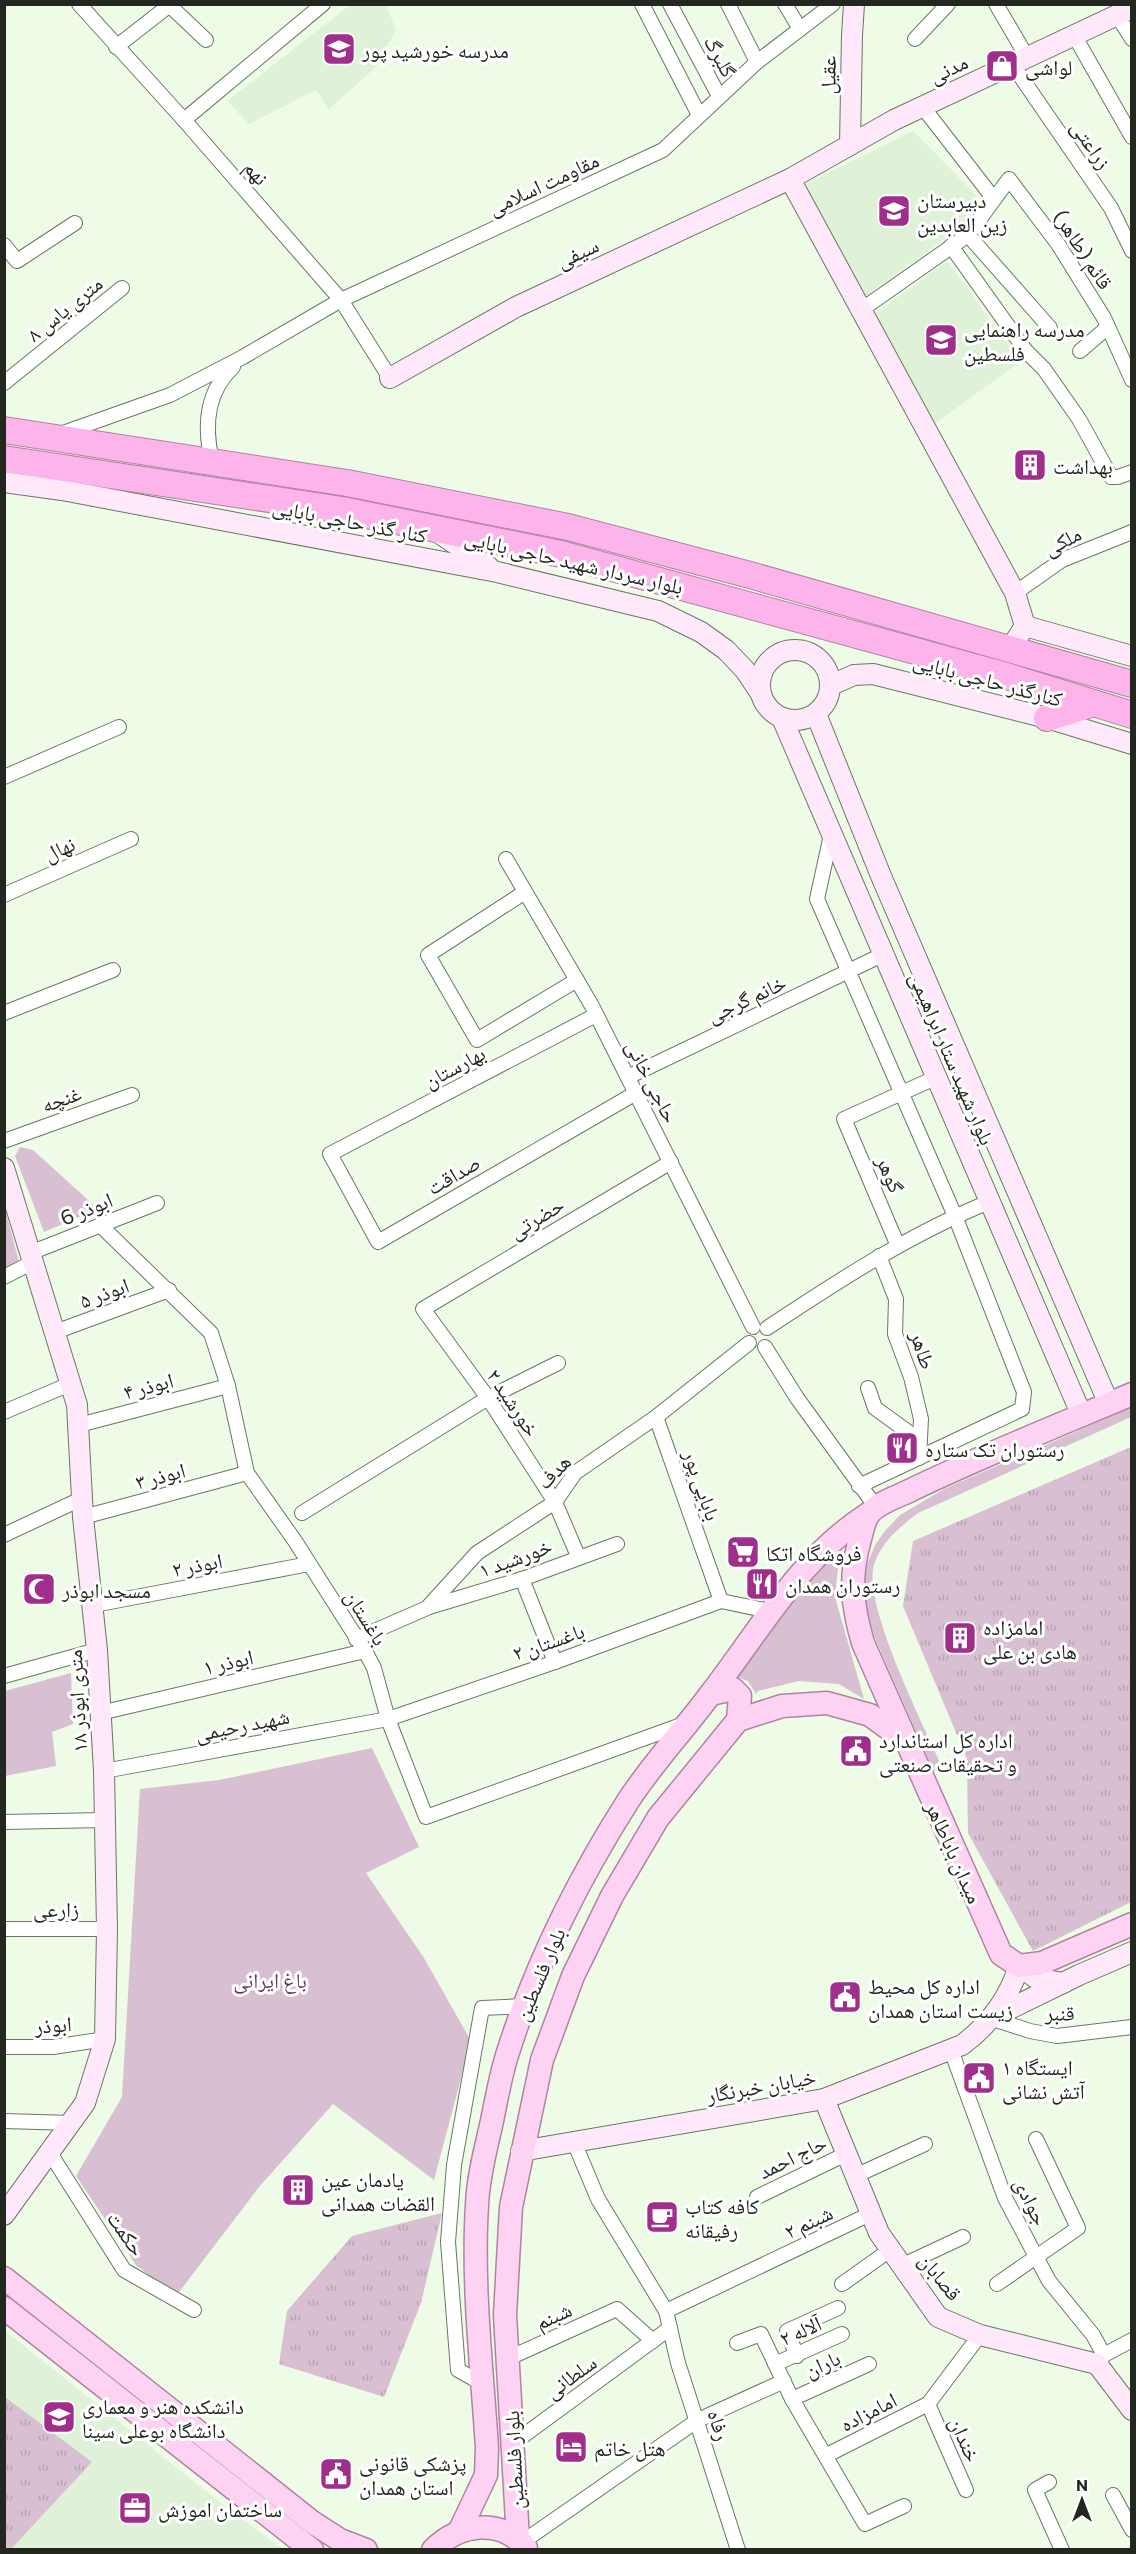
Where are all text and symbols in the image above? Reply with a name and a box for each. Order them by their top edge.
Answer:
school or university icon: مدرسه خورشید پور [321,31,357,67]
street label: گلبرگ [699,31,742,82]
place label: مدرسه خورشید پور [361,37,509,63]
street label: مدنی [925,48,972,90]
shop icon: لواشی [984,48,1020,84]
place label: لواشی [1025,54,1073,81]
street label: عقیل [814,55,842,95]
street label: زراعتی [1065,115,1117,174]
street label: مقاومت اسلامی [484,146,603,221]
street label: نهم [237,154,275,192]
place label: دبیرستان زین العابدین [917,187,1007,238]
school or university icon: دبیرستان زین العابدین [876,193,912,229]
street label: قائم (طاهر) [1047,205,1119,295]
street label: سیفی [552,231,603,274]
street label: ۸ متری یاس [21,270,108,348]
place label: مدرسه راهنمایی فلسطین [964,316,1085,367]
school or university icon: مدرسه راهنمایی فلسطین [923,322,959,358]
building icon: بهداشت [1012,447,1048,483]
place label: بهداشت [1053,453,1113,479]
street label: کنار گذر حاجی بابایی [270,493,430,549]
street label: ملکی [1039,520,1086,562]
street label: بلوار سردار شهید حاجی بابایی [462,524,686,600]
street label: کنارگذر حاجی بابایی [910,647,1066,713]
street label: نهال [39,830,79,867]
street label: بلوار شهید ستار ابراهیمی [903,968,1001,1149]
street label: خانم گرجی [702,969,791,1030]
street label: حاجی خانی [620,1036,684,1127]
street label: بهارستان [419,1039,490,1093]
street label: غنچه [38,1079,85,1117]
street label: صداقت [422,1149,484,1199]
street label: گوهر [872,1151,910,1196]
street label: ابوذر 6 [56,1186,116,1230]
street label: حضرتی [504,1191,569,1245]
street label: ابوذر ۵ [76,1272,132,1313]
street label: طاهر [906,1327,942,1372]
street label: خورشید ۲ [482,1363,546,1441]
street label: ابوذر ۴ [120,1366,176,1404]
restaurant icon: رستوران تک ستاره [884,1430,920,1466]
place label: رستوران تک ستاره [925,1436,1065,1462]
street label: بابایی پور [677,1445,727,1524]
street label: هدف [531,1448,575,1494]
street label: ابوذر ۳ [132,1456,188,1494]
street label: خورشید ۱ [475,1532,555,1582]
supermarket icon: فروشگاه اتکا [725,1534,761,1570]
place label: فروشگاه اتکا [766,1540,862,1565]
street label: ابوذر ۲ [170,1547,224,1582]
restaurant icon: رستوران همدان [744,1566,780,1602]
mosque icon: مسجد ابوذر [21,1571,57,1607]
place label: رستوران همدان [785,1572,900,1598]
place label: مسجد ابوذر [61,1577,151,1602]
street label: باغستان [339,1585,394,1650]
place label: امامزاده هادی بن علی [983,1614,1077,1665]
street label: باغستان ۲ [509,1617,588,1666]
building icon: امامزاده هادی بن علی [942,1620,978,1656]
street label: ابوذر ۱ [200,1643,256,1680]
street label: ۱۸ متری ابوذر [61,1649,92,1753]
street label: شهید رحیمی [193,1703,292,1747]
place label: اداره کل استاندارد و تحقیقات صنعتی [879,1727,1017,1778]
public building icon: اداره کل استاندارد و تحقیقات صنعتی [838,1733,874,1769]
street label: میدان باباطاهر [920,1796,989,1907]
street label: زارعی [33,1896,79,1923]
street label: بلوار فلسطین [508,1924,572,2025]
park label: باغ ایرانی [233,1967,307,1994]
place label: اداره کل محیط زیست استان همدان [868,1973,1013,2023]
public building icon: اداره کل محیط زیست استان همدان [827,1979,863,2015]
street label: قنبر [1044,1999,1075,2025]
street label: ابوذر [32,2010,73,2038]
place label: ایستگاه ۱ آتش نشانی [1002,2054,1085,2105]
public building icon: ایستگاه ۱ آتش نشانی [961,2060,997,2096]
street label: خیابان خبرنگار [703,2063,818,2108]
street label: حاج احمد [754,2129,831,2185]
place label: یادمان عین القضات همدانی [321,2166,435,2217]
building icon: یادمان عین القضات همدانی [280,2172,316,2208]
street label: جوادی [1009,2173,1054,2229]
place label: کافه کتاب رفیقانه [685,2193,759,2242]
cafe icon: کافه کتاب رفیقانه [644,2199,680,2235]
street label: شبنم ۲ [780,2199,837,2246]
street label: حکمت [103,2206,151,2260]
street label: قصابان [914,2247,968,2305]
street label: شبنم [531,2296,576,2337]
street label: آلاله ۲ [775,2310,825,2350]
street label: باران [800,2344,844,2383]
street label: سلطانی [539,2349,602,2405]
street label: امامزاده [835,2386,901,2436]
place label: دانشکده هنر و معماری دانشگاه بوعلی سینا [82,2393,244,2444]
school or university icon: دانشکده هنر و معماری دانشگاه بوعلی سینا [41,2399,77,2435]
street label: رفاه [704,2407,736,2443]
street label: بلوار فلسطین [498,2410,530,2510]
street label: خندان [944,2413,987,2466]
hotel icon: هتل خاتم [553,2429,589,2465]
place label: هتل خاتم [594,2435,666,2463]
place label: پزشکی قانونی استان همدان [359,2450,467,2500]
public building icon: پزشکی قانونی استان همدان [318,2456,354,2492]
north arrow [1052,2470,1112,2530]
text: N [1076,2475,1088,2494]
office icon: ساختمان اموزش [117,2490,153,2526]
place label: ساختمان اموزش [158,2496,282,2523]

